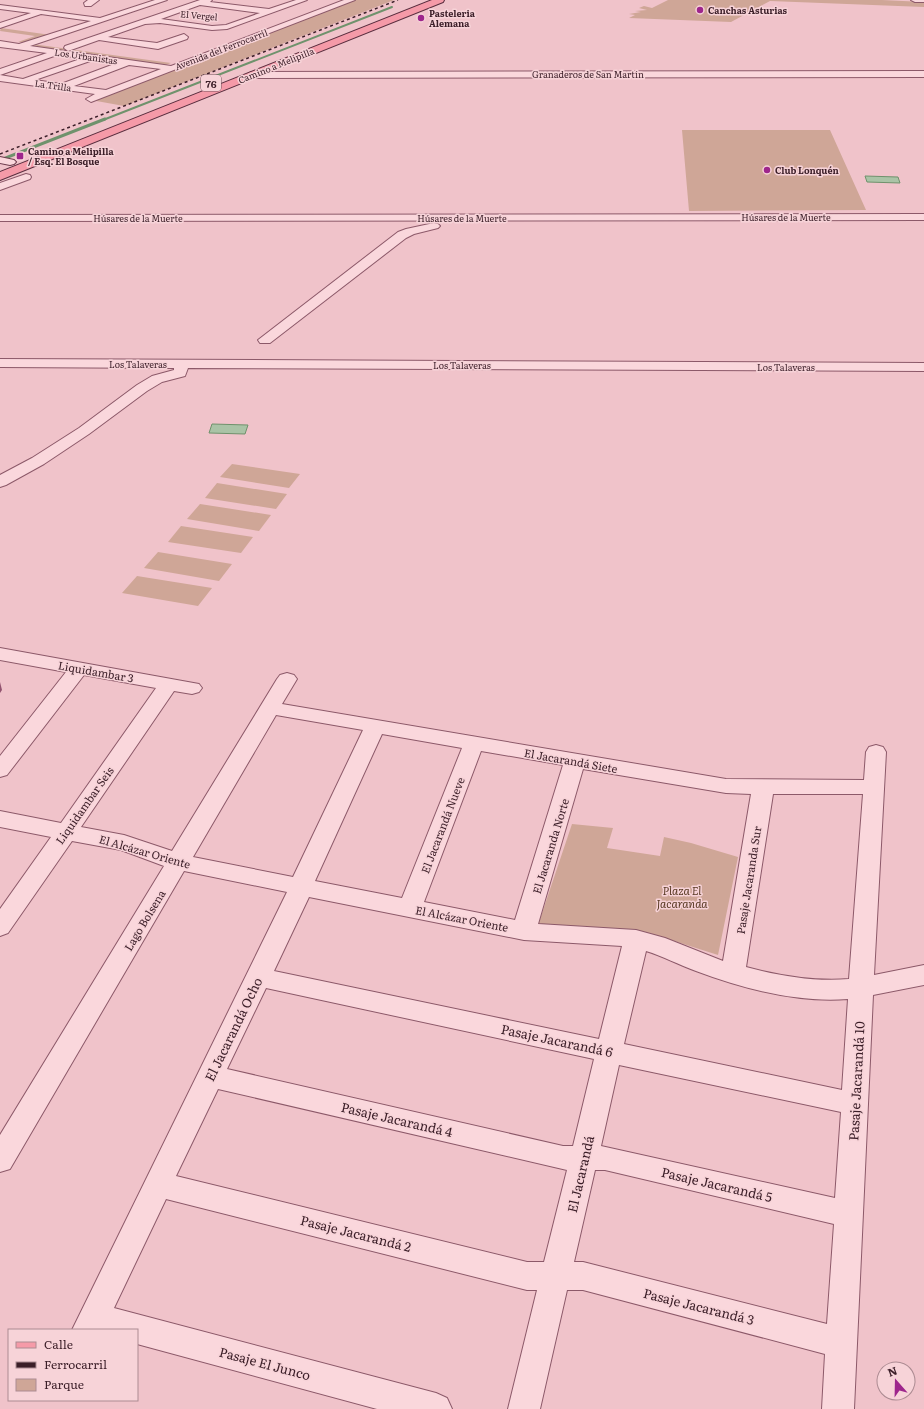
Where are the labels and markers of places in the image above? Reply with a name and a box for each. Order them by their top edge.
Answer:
place label: Canchas Asturias [708,3,788,17]
marker: Canchas Asturias [695,5,705,15]
place label: Pasteleria Alemana [429,6,476,30]
marker: Pasteleria Alemana [416,13,426,23]
place label: Camino a Melipilla / Esq. El Bosque [28,144,114,168]
marker: Camino a Melipilla / Esq. El Bosque [15,151,25,161]
place label: Club Lonquén [775,163,839,177]
marker: Club Lonquén [762,165,772,175]

